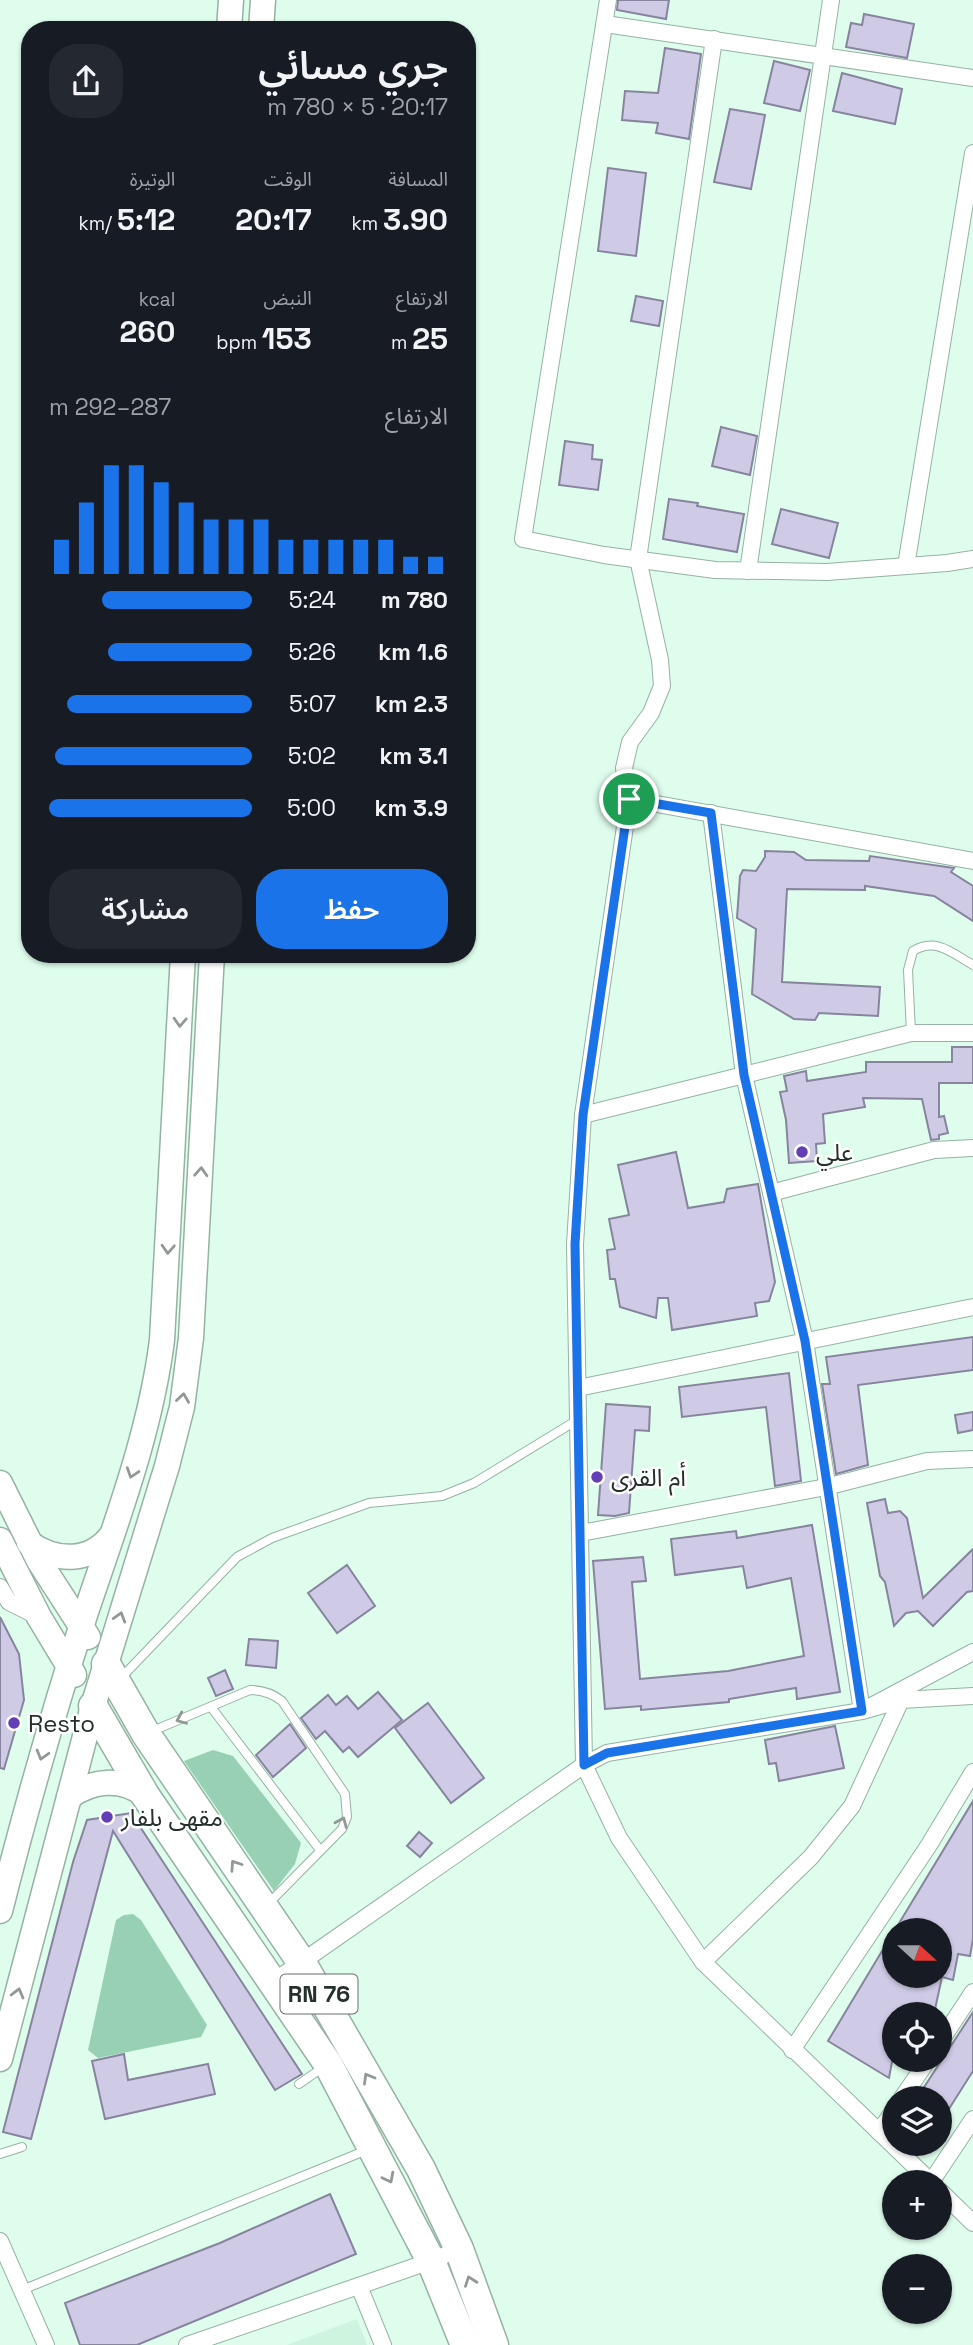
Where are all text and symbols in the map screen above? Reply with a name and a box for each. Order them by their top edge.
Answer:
text: جري مسائي [258,42,448,90]
button: share [49,44,123,118]
text: 20:17 · 5 × 780 m [267,92,448,122]
text: الوتيرة [130,167,175,192]
text: الوقت [264,167,312,192]
text: المسافة [388,167,448,192]
text: 5:12 [117,200,175,239]
text: 20:17 [235,200,312,239]
text: 3.90 [383,200,448,239]
text: /km [79,211,117,236]
text: km [351,211,383,236]
text: النبض [263,286,312,311]
text: الارتفاع [396,286,448,311]
text: kcal [139,287,175,312]
text: 260 [120,312,175,351]
text: 153 [262,319,312,358]
text: 25 [412,319,448,358]
text: bpm [216,330,262,355]
text: m [391,330,412,355]
text: 287–292 m [49,392,171,422]
text: الارتفاع [385,401,448,431]
text: 5:24 [289,585,336,615]
text: 780 m [381,585,448,615]
text: 5:26 [288,637,336,667]
text: 1.6 km [378,637,448,667]
text: 5:07 [289,689,336,719]
text: 2.3 km [375,689,448,719]
text: 5:02 [288,741,336,771]
text: 3.1 km [379,741,448,771]
pin [599,769,659,829]
icon: arrive [610,780,648,818]
text: 5:00 [287,793,336,823]
text: 3.9 km [375,793,448,823]
button: مشاركة [49,869,242,949]
button: حفظ [256,869,448,949]
one-way arrow [172,1017,187,1028]
place label: علي [816,1137,853,1171]
marker: علي [794,1144,810,1160]
one-way arrow [193,1166,208,1177]
one-way arrow [160,1244,175,1255]
one-way arrow [176,1393,191,1404]
place label: أم القرى [611,1461,686,1496]
one-way arrow [126,1466,140,1478]
marker: أم القرى [589,1469,605,1485]
one-way arrow [112,1611,127,1623]
place label: Resto [28,1708,95,1739]
one-way arrow [175,1711,187,1725]
marker: Resto [6,1715,22,1731]
one-way arrow [36,1748,51,1760]
place label: مقهى بلفار [120,1802,223,1833]
marker: مقهى بلفار [99,1809,115,1825]
one-way arrow [334,1817,348,1829]
one-way arrow [231,1860,243,1873]
north arrow [882,1918,952,1988]
map controls [882,1918,952,2324]
road number: RN 76 [280,1974,358,2013]
one-way arrow [9,1987,24,1999]
button: locate [882,2002,952,2072]
one-way arrow [363,2073,376,2086]
button: layers [882,2086,952,2156]
button: + [882,2170,952,2240]
one-way arrow [381,2171,394,2183]
button: − [882,2254,952,2324]
one-way arrow [465,2275,479,2287]

